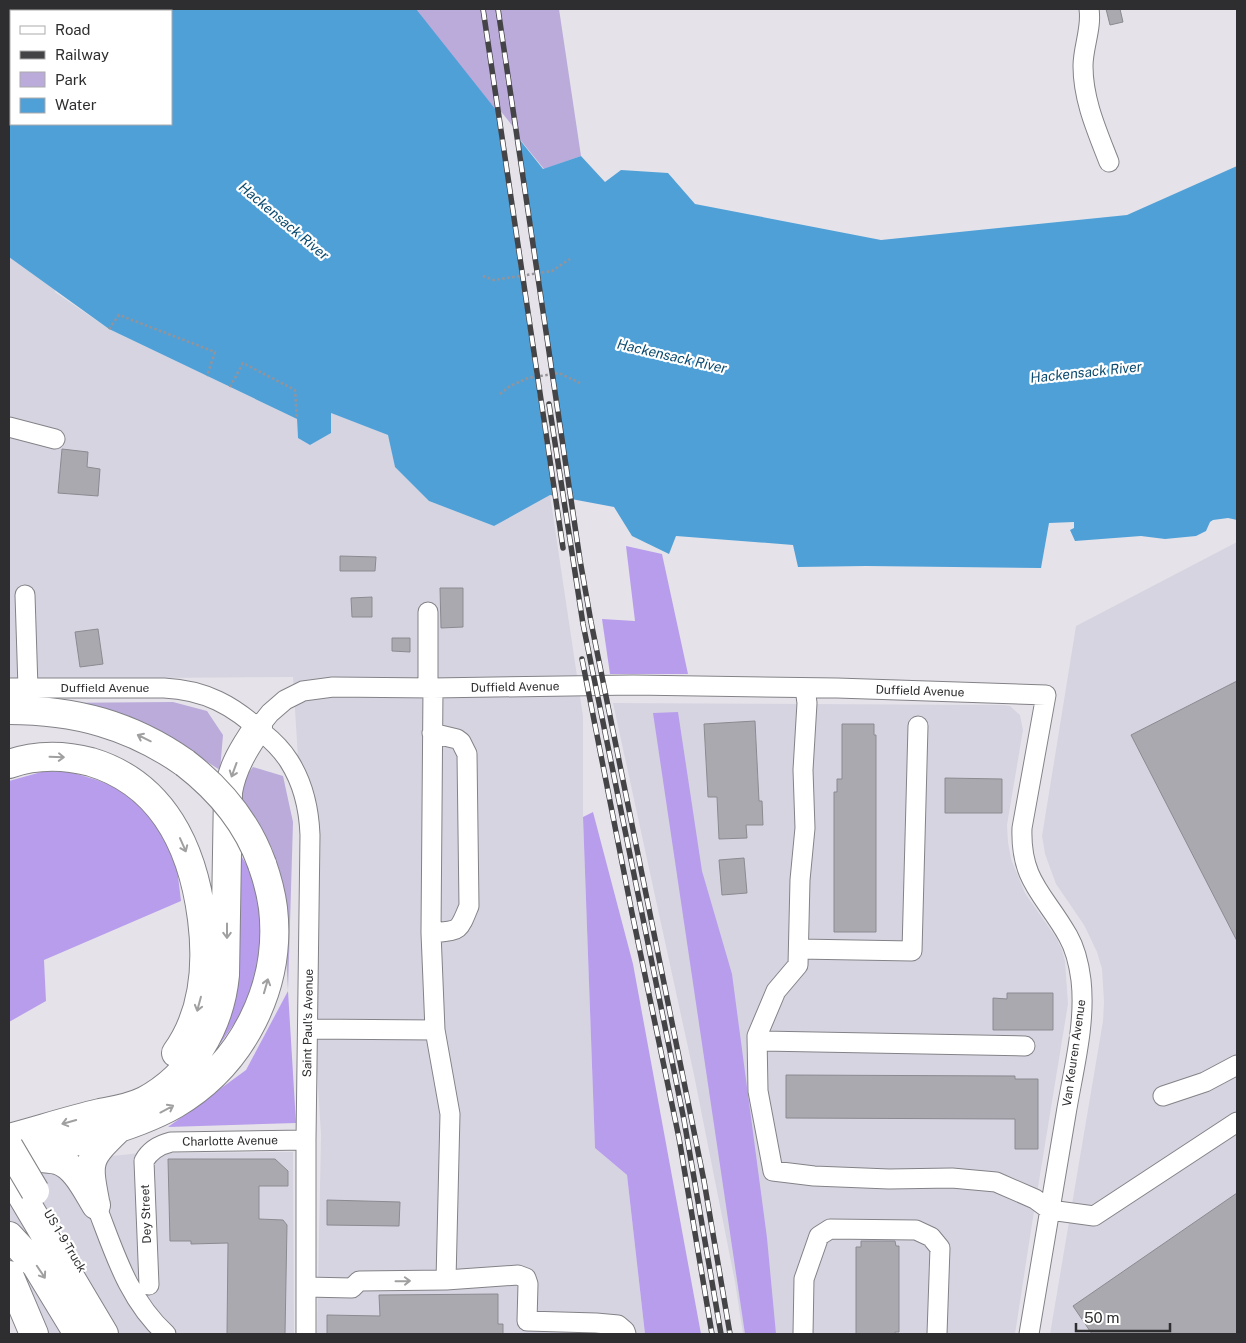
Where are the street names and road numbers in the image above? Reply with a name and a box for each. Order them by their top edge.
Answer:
street label: Duffield Avenue [470,679,560,695]
street label: Duffield Avenue [61,681,150,695]
street label: Duffield Avenue [875,682,965,700]
street label: Saint Paul's Avenue [300,968,316,1077]
street label: Van Keuren Avenue [1060,998,1088,1108]
street label: Charlotte Avenue [182,1133,278,1149]
street label: Dey Street [138,1184,154,1244]
street label: US 1-9 Truck [41,1207,89,1275]

